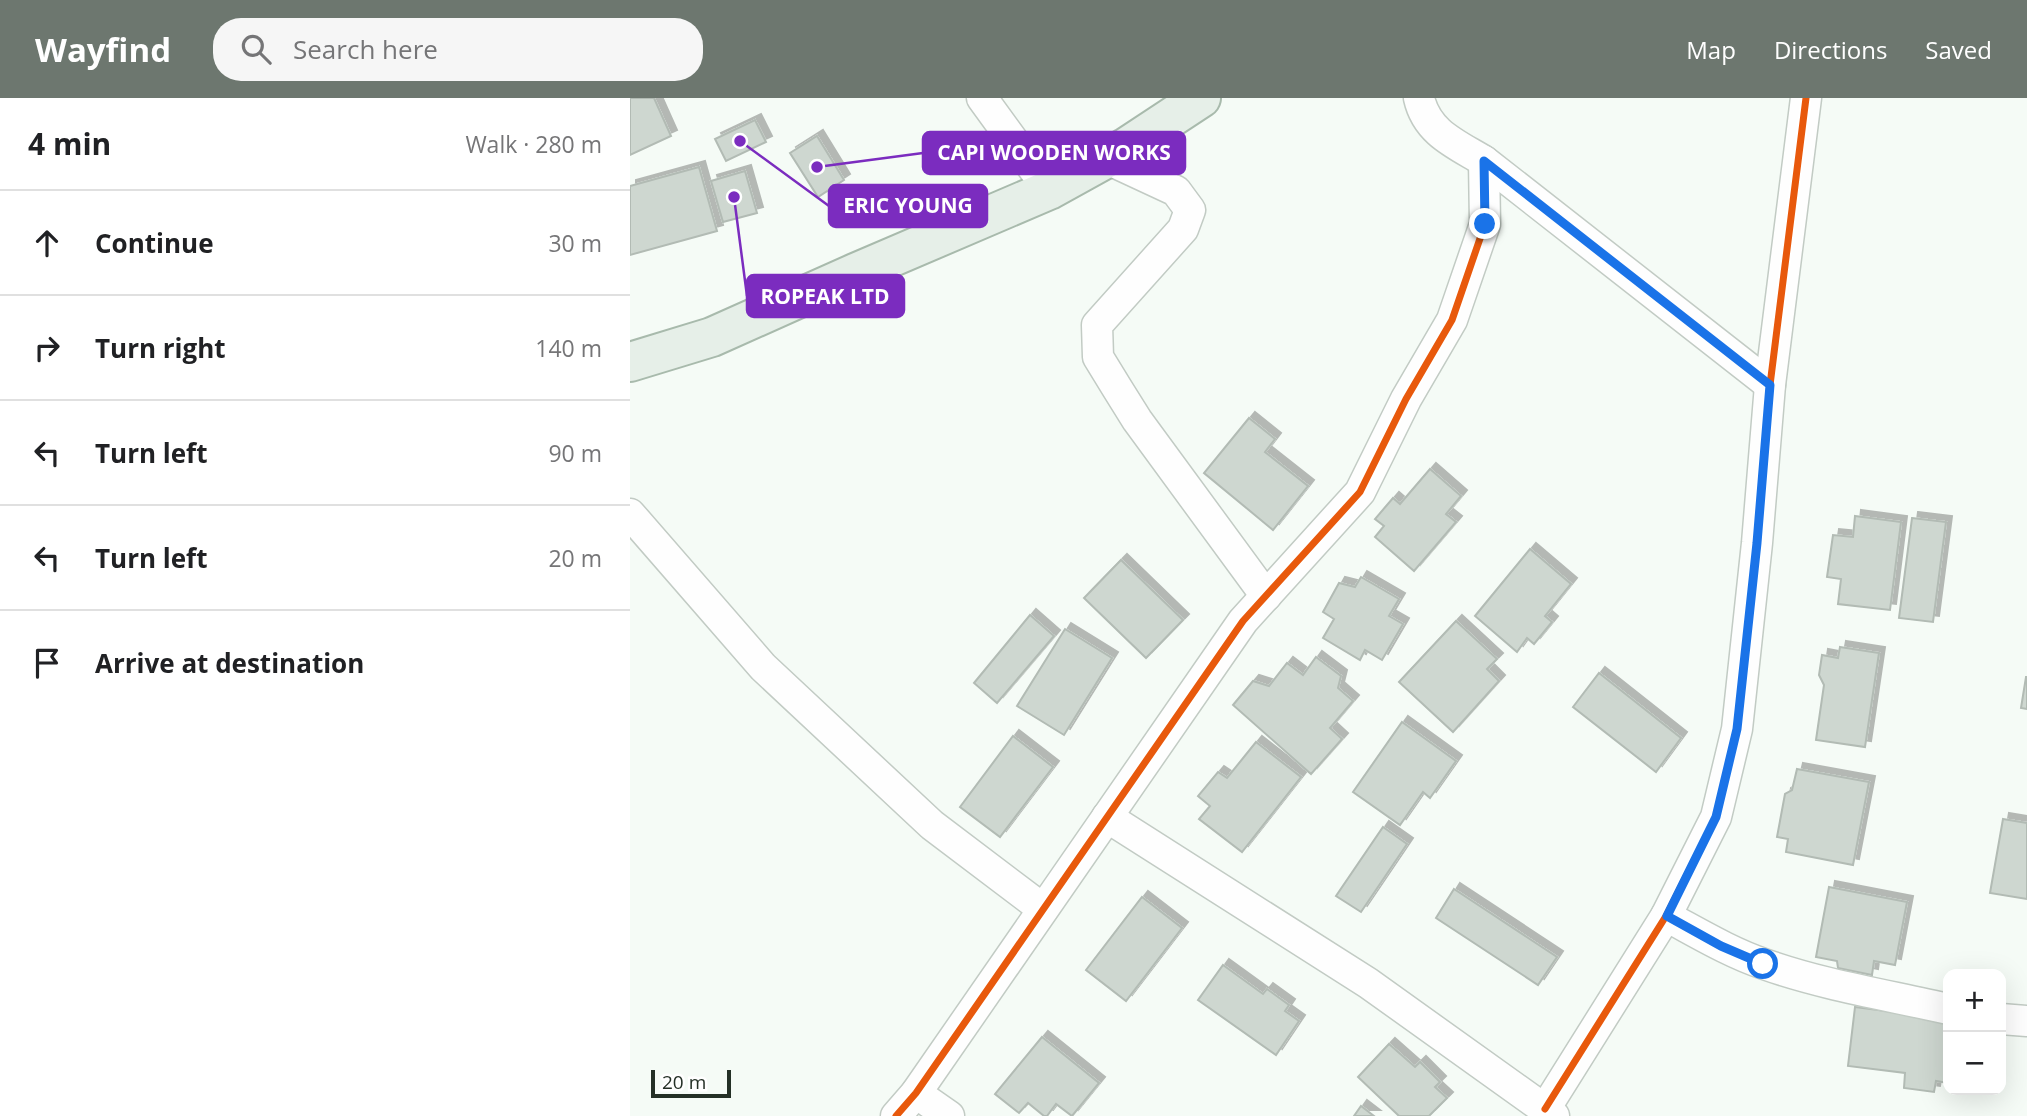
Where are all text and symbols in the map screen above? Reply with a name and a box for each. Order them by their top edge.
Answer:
search box [213,18,703,81]
text: Wayfind [35,27,171,72]
icon: search [237,30,275,68]
text: Search here [293,31,438,67]
text: Map [1686,33,1736,66]
text: Directions [1774,33,1887,66]
text: Saved [1925,33,1992,66]
text: 4 min [28,123,111,164]
text: Walk · 280 m [465,128,602,160]
callout: CAPI WOODEN WORKS [923,132,1185,174]
text: CAPI WOODEN WORKS [937,138,1171,166]
callout: ERIC YOUNG [829,185,987,227]
text: ERIC YOUNG [843,191,973,219]
route end [1469,208,1500,239]
icon: ahead [28,224,66,262]
text: Continue [95,225,214,261]
text: 30 m [548,227,602,259]
callout: ROPEAK LTD [747,275,904,317]
text: ROPEAK LTD [761,282,889,310]
icon: right [28,329,66,367]
text: Turn right [95,330,226,366]
text: 140 m [535,332,602,364]
icon: left [28,434,66,472]
text: Turn left [95,435,207,471]
text: 90 m [548,437,602,469]
icon: left [28,539,66,577]
text: Turn left [95,540,207,576]
text: 20 m [548,542,602,574]
icon: arrive [28,644,66,682]
text: Arrive at destination [95,645,364,681]
route start [1747,948,1778,979]
map controls [1943,969,2006,1095]
button: + [1943,969,2006,1032]
button: − [1943,1032,2006,1095]
scale bar [651,1067,732,1099]
text: 20 m [662,1069,706,1095]

